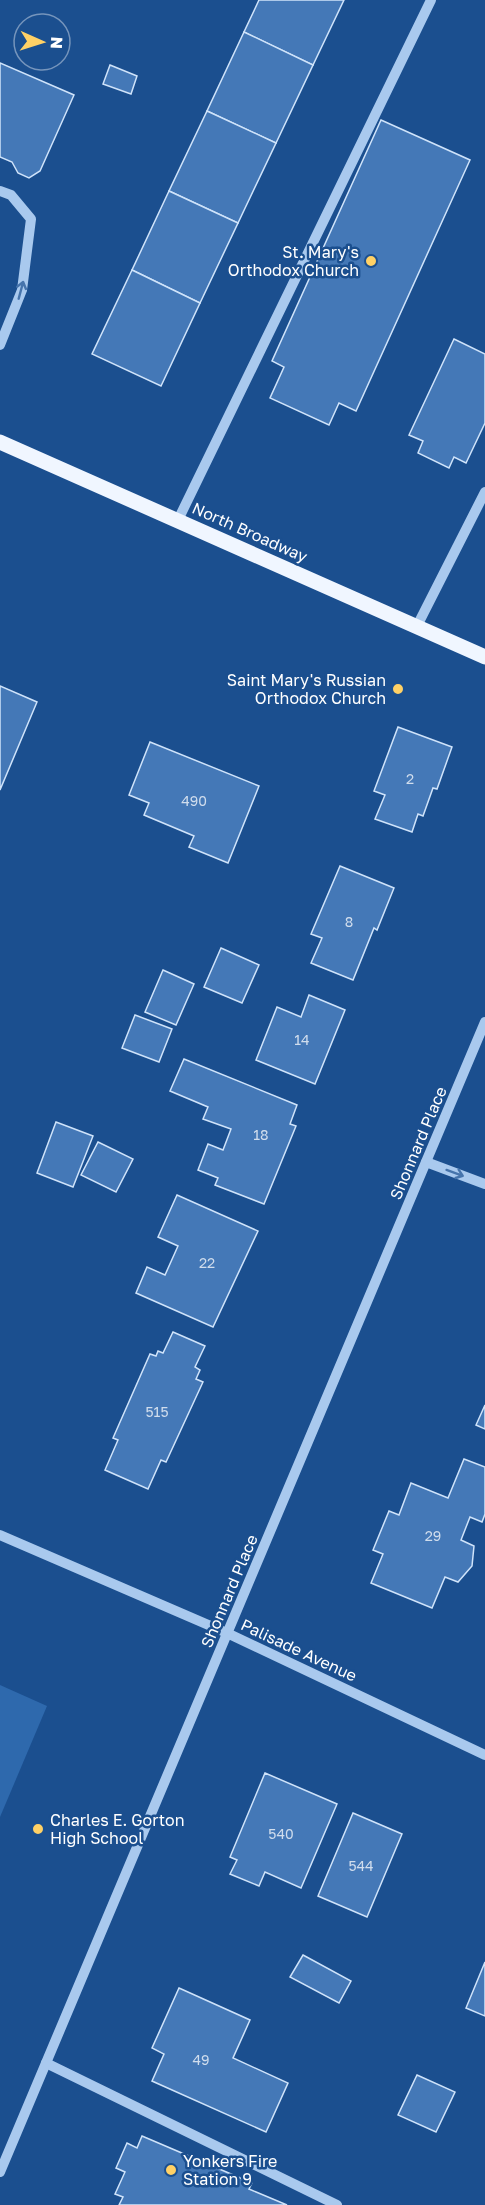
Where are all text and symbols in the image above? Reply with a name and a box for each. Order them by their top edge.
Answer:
north arrow [12,12,72,72]
text: N [47,36,67,49]
place label: St. Mary's Orthodox Church [228,242,359,280]
marker: St. Mary's Orthodox Church [364,254,378,268]
one-way arrow [16,281,27,300]
street label: North Broadway [189,498,311,566]
place label: Saint Mary's Russian Orthodox Church [227,670,386,708]
marker: Saint Mary's Russian Orthodox Church [391,682,405,696]
house number: 2 [406,770,414,787]
house number: 490 [181,792,207,809]
house number: 8 [345,913,353,930]
house number: 14 [294,1031,310,1048]
street label: Shonnard Place [385,1083,451,1203]
house number: 18 [253,1126,269,1143]
one-way arrow [446,1169,464,1180]
house number: 22 [199,1254,215,1271]
house number: 515 [145,1403,169,1420]
house number: 29 [425,1527,441,1544]
street label: Shonnard Place [196,1531,262,1651]
street label: Palisade Avenue [238,1614,360,1686]
place label: Charles E. Gorton High School [50,1810,185,1848]
marker: Charles E. Gorton High School [31,1822,45,1836]
house number: 540 [268,1825,294,1842]
house number: 544 [348,1857,374,1874]
house number: 49 [192,2051,210,2068]
place label: Yonkers Fire Station 9 [183,2151,277,2189]
marker: Yonkers Fire Station 9 [164,2163,178,2177]

